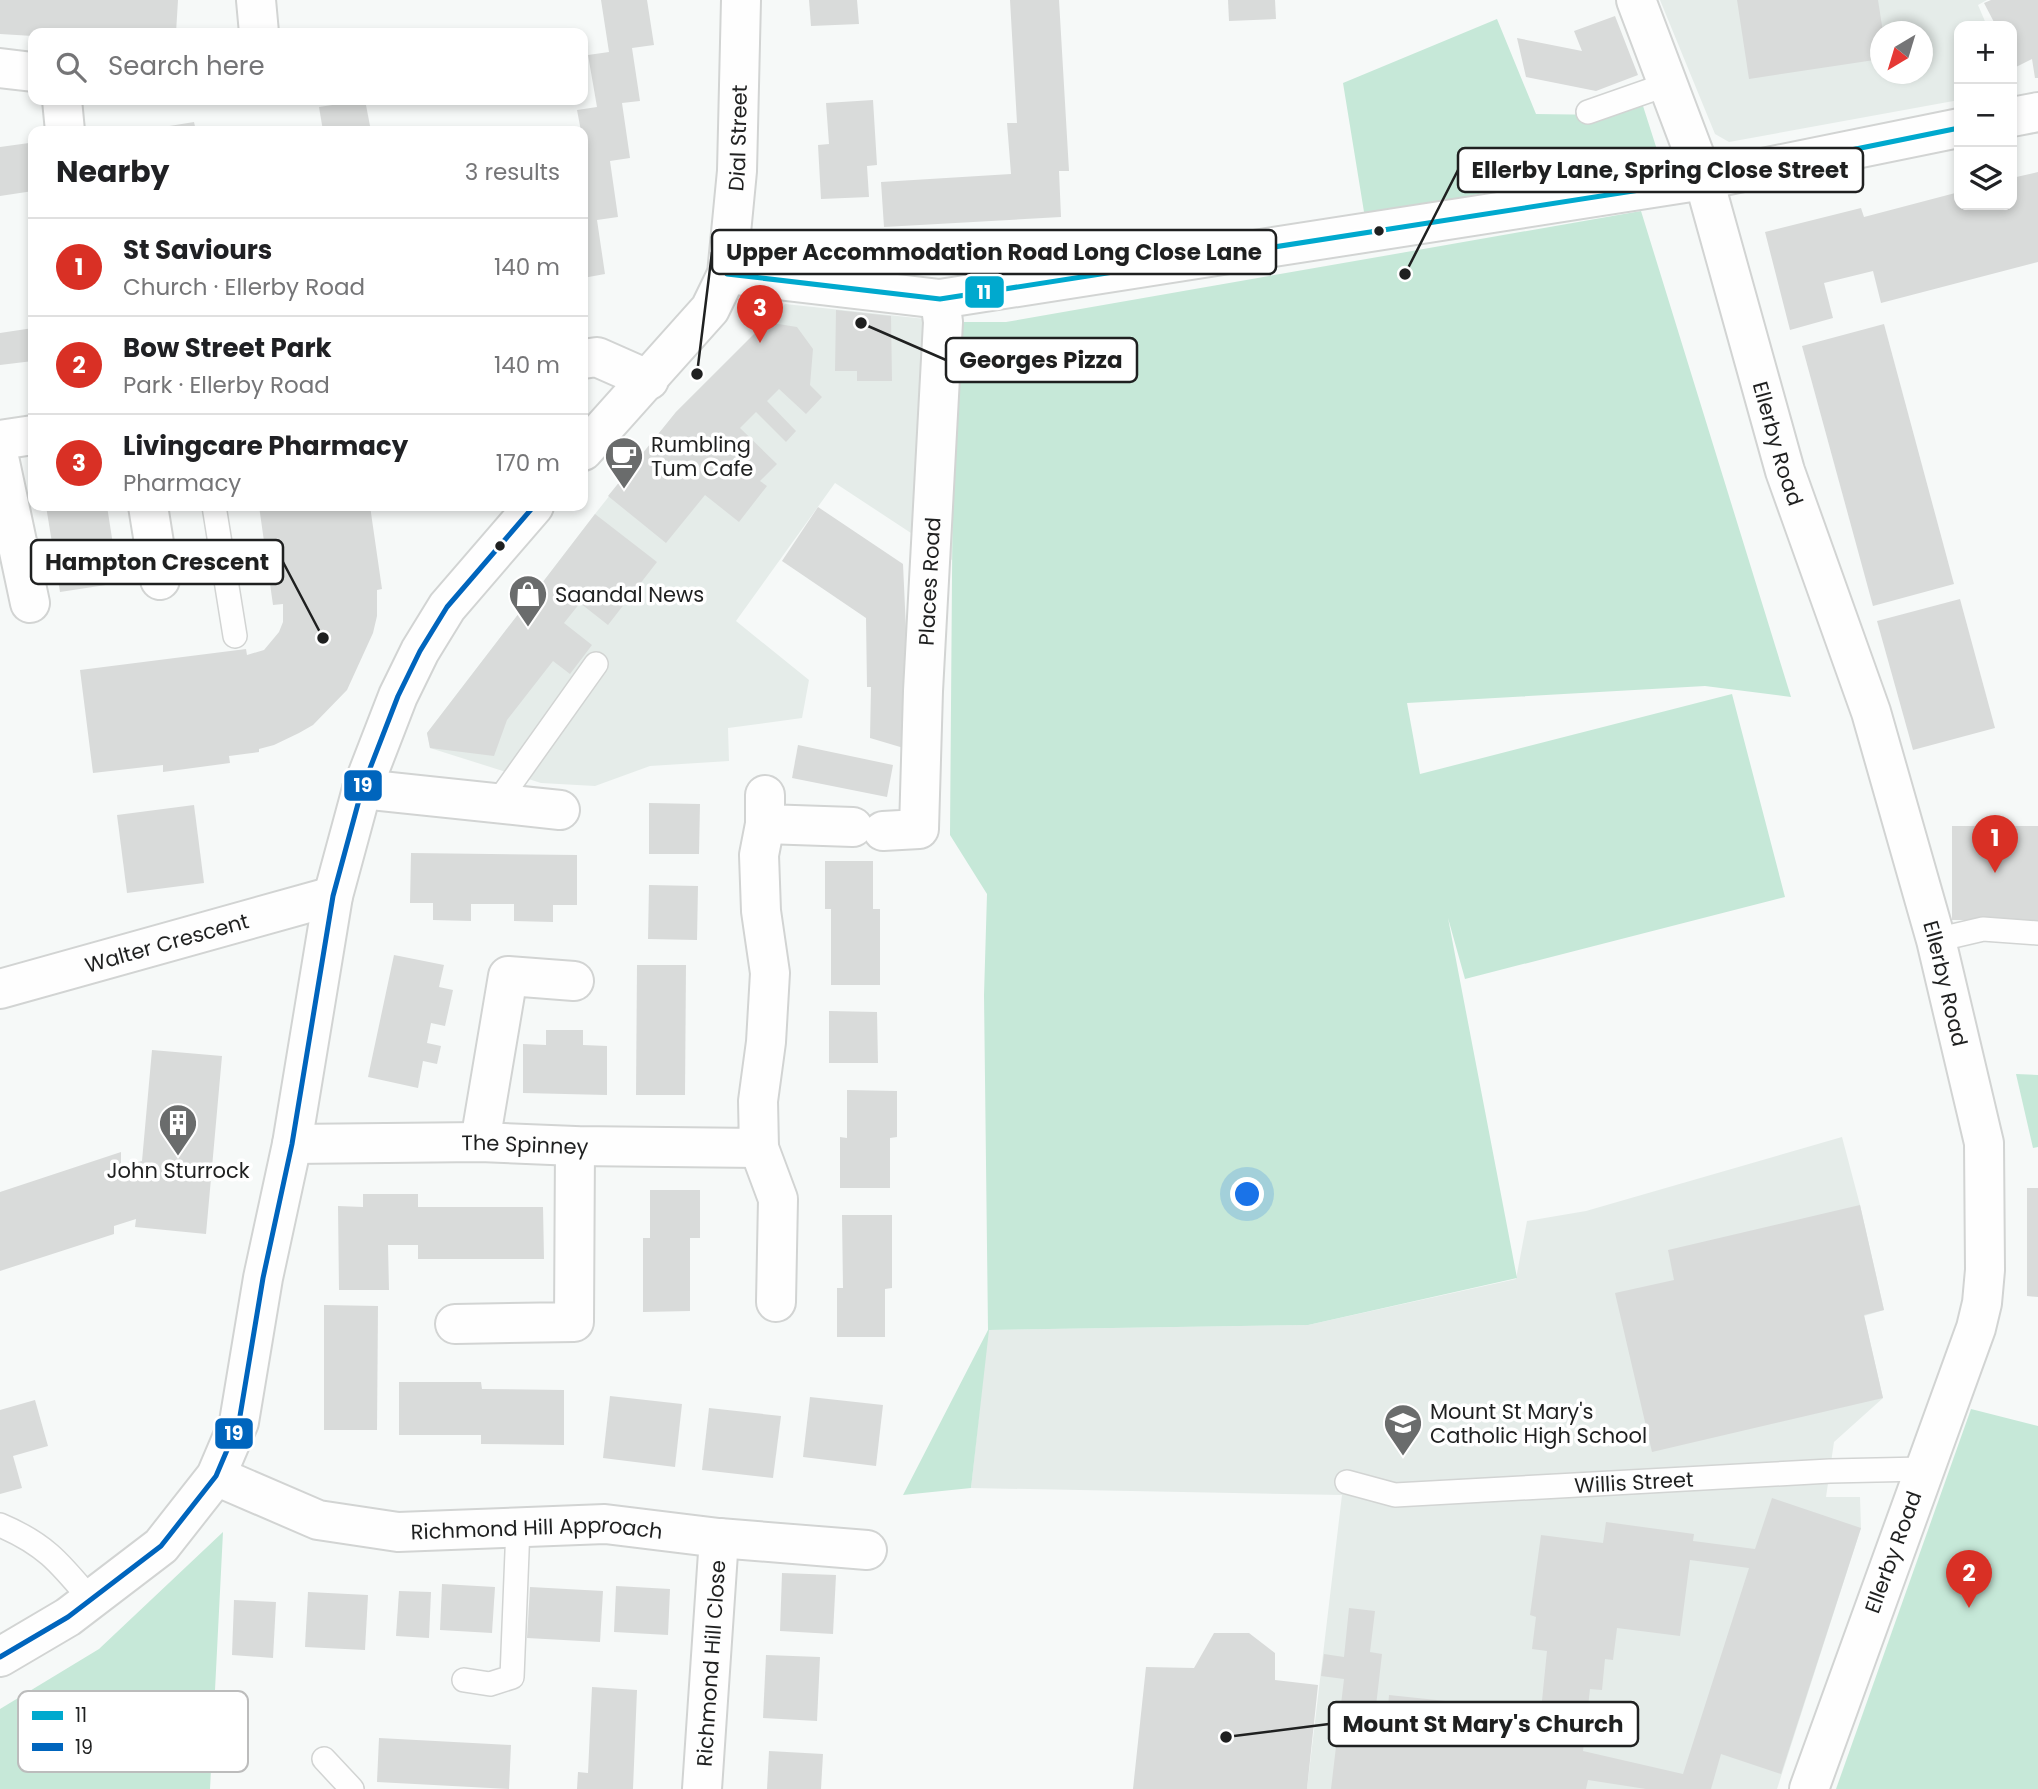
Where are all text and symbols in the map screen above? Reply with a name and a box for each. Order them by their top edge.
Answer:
north arrow [1870,21,1933,84]
map controls [1954,21,2017,210]
button: + [1954,21,2017,84]
search box [28,28,588,105]
icon: search [52,48,90,86]
text: Search here [108,48,265,84]
street label: Dial Street [721,84,754,192]
button: − [1954,84,2017,147]
button: layers [1954,147,2017,210]
callout: Ellerby Lane, Spring Close Street [1458,148,1863,192]
text: Nearby [56,150,170,193]
text: Ellerby Lane, Spring Close Street [1471,154,1849,186]
text: 3 results [465,156,560,188]
unlabelled marker [1372,224,1386,238]
callout: Upper Accommodation Road Long Close Lane [712,230,1276,274]
text: St Saviours [123,232,272,268]
text: Upper Accommodation Road Long Close Lane [726,236,1262,268]
text: 1 [75,251,83,283]
text: 140 m [494,251,560,283]
text: Church · Ellerby Road [123,271,365,303]
line badge: 11 [964,275,1005,309]
text: 11 [977,279,991,306]
pin: 3 [737,285,783,343]
text: Bow Street Park [123,330,332,366]
callout: Georges Pizza [946,338,1137,382]
text: Georges Pizza [959,344,1123,376]
text: 2 [72,349,86,381]
text: 140 m [494,349,560,381]
text: Park · Ellerby Road [123,369,330,401]
street label: Ellerby Road [1746,378,1811,509]
text: Livingcare Pharmacy [123,428,408,464]
place label: Rumbling Tum Cafe [651,430,753,483]
cafe icon: Rumbling Tum Cafe [603,435,645,490]
text: 3 [72,447,86,479]
text: 170 m [496,447,560,479]
text: Pharmacy [123,467,241,499]
street label: Places Road [911,516,947,646]
unlabelled marker [493,539,507,553]
callout: Hampton Crescent [31,540,283,584]
text: Hampton Crescent [45,546,269,578]
shop icon: Saandal News [507,573,549,628]
place label: Saandal News [555,580,704,609]
line badge: 19 [343,769,383,802]
text: 19 [354,772,372,799]
pin: 1 [1972,815,2018,873]
street label: Walter Crescent [81,906,252,979]
street label: Ellerby Road [1917,917,1975,1049]
building icon: John Sturrock [157,1102,199,1157]
street label: The Spinney [461,1127,589,1161]
place label: John Sturrock [106,1156,250,1185]
your location [1230,1177,1264,1211]
place label: Mount St Mary's Catholic High School [1430,1397,1647,1450]
school or university icon: Mount St Mary's Catholic High School [1382,1402,1424,1457]
line badge: 19 [214,1417,254,1450]
text: 19 [225,1420,243,1447]
street label: Willis Street [1574,1464,1694,1500]
street label: Ellerby Road [1857,1487,1929,1617]
street label: Richmond Hill Approach [410,1509,664,1546]
pin: 2 [1946,1550,1992,1608]
street label: Richmond Hill Close [689,1559,732,1768]
legend [18,1691,248,1772]
text: 11 [75,1702,87,1729]
callout: Mount St Mary's Church [1329,1702,1638,1746]
text: Mount St Mary's Church [1342,1708,1624,1740]
text: 19 [75,1734,93,1761]

